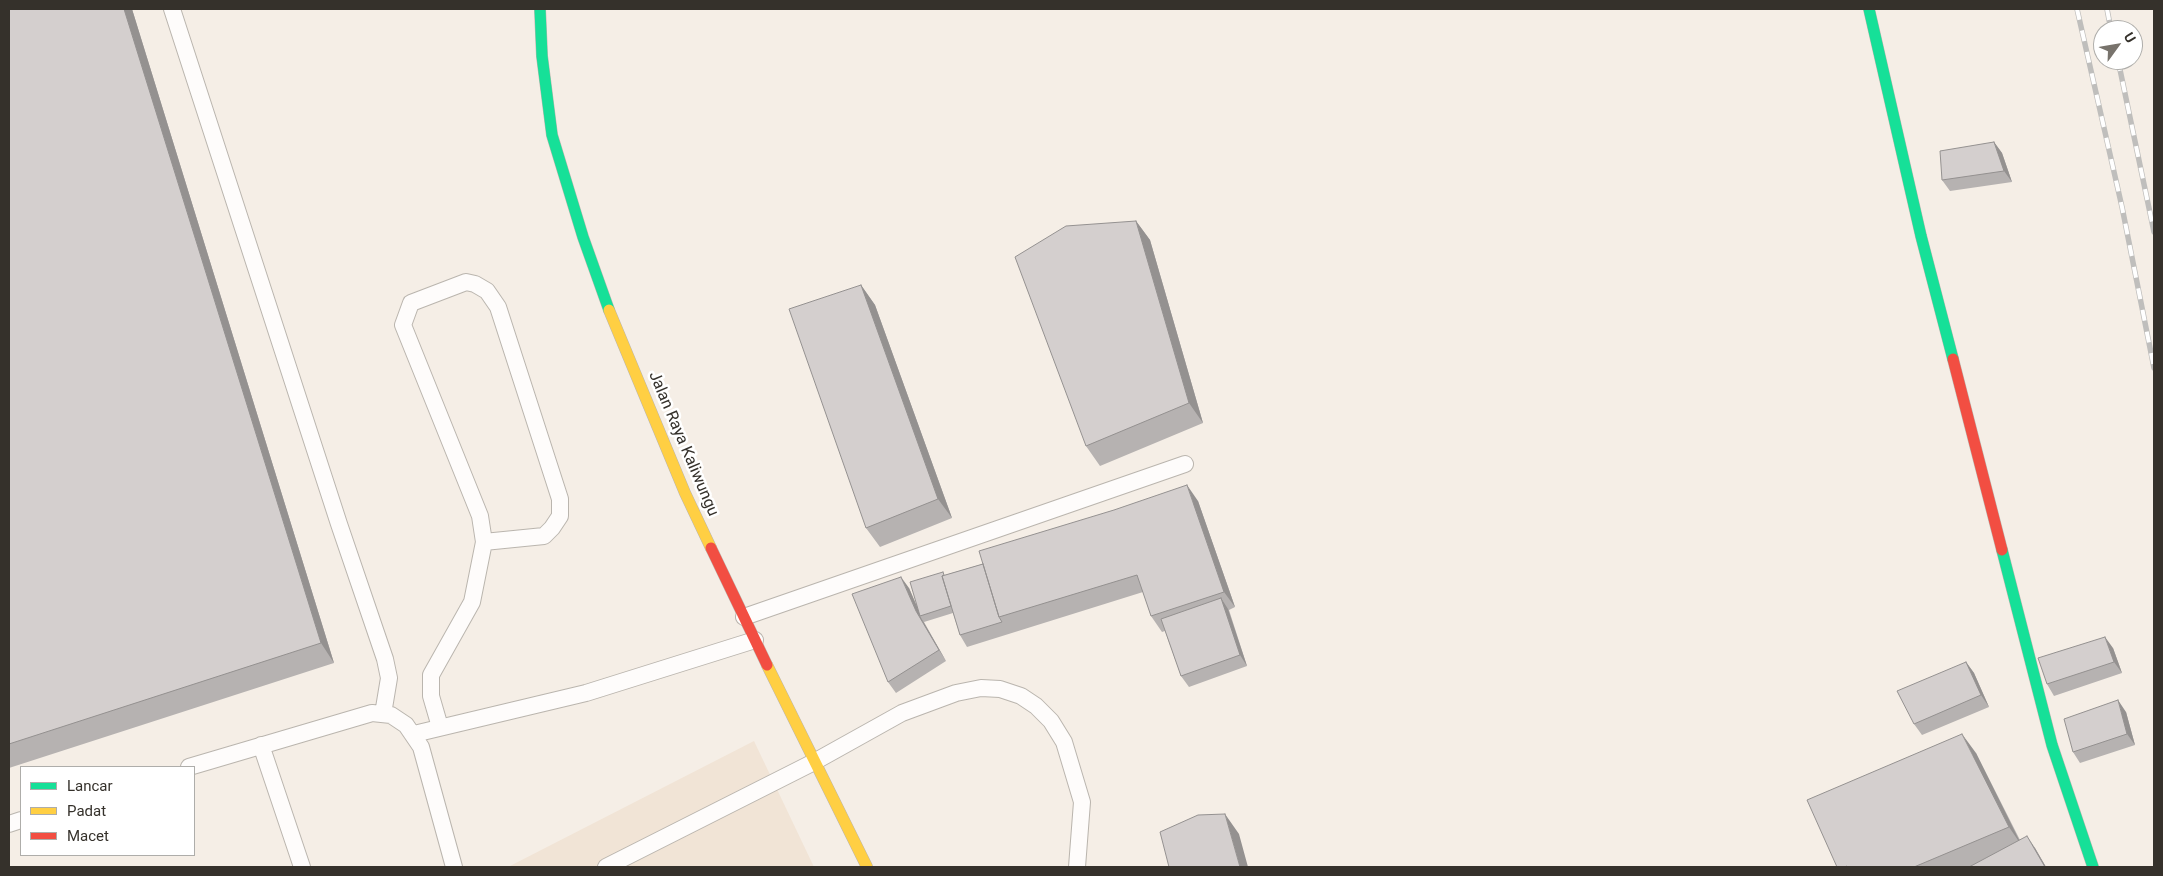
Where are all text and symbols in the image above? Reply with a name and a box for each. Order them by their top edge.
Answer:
north arrow [2093,20,2143,70]
text: U [2121,29,2139,46]
street label: Jalan Raya Kaliwungu [644,369,722,519]
legend [20,766,195,856]
text: Lancar [67,777,113,795]
text: Padat [67,802,106,820]
text: Macet [67,827,109,845]

